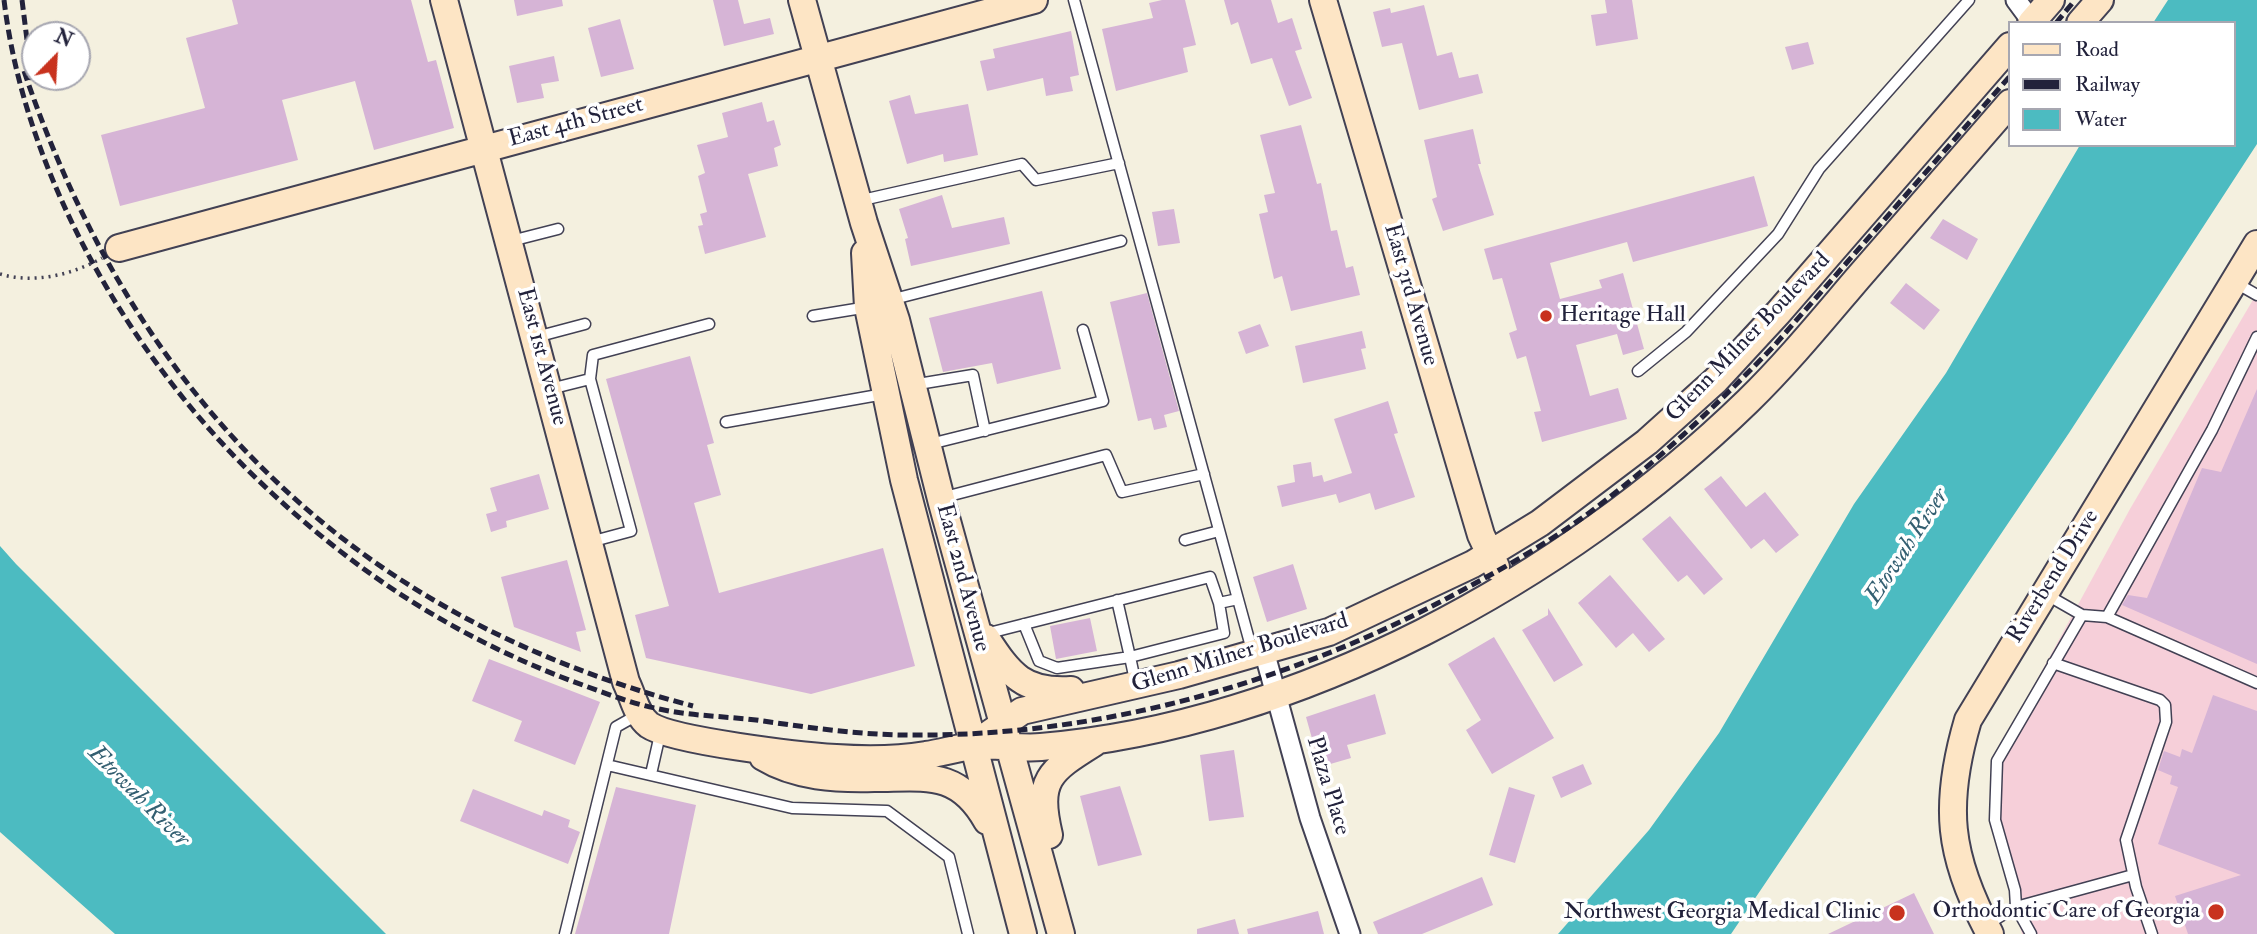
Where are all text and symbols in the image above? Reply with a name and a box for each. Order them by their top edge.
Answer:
north arrow [21,21,91,91]
legend [2008,21,2236,147]
text: N [51,24,76,53]
text: Road [2075,36,2119,63]
text: Railway [2075,71,2140,98]
street label: East 4th Street [506,92,646,154]
text: Water [2075,106,2127,133]
street label: East 3rd Avenue [1377,221,1443,369]
street label: Glenn Milner Boulevard [1661,248,1837,428]
street label: East 1st Avenue [509,285,573,429]
place label: Heritage Hall [1560,302,1686,330]
marker: Heritage Hall [1538,308,1554,324]
water label: Etowah River [1860,484,1956,610]
street label: East 2nd Avenue [929,501,995,655]
street label: Riverbend Drive [2002,505,2106,649]
street label: Glenn Milner Boulevard [1128,608,1352,700]
street label: Plaza Place [1299,733,1355,839]
water label: Etowah River [81,740,195,854]
place label: Orthodontic Care of Georgia [1933,898,2200,926]
place label: Northwest Georgia Medical Clinic [1564,899,1881,927]
marker: Orthodontic Care of Georgia [2206,902,2226,922]
marker: Northwest Georgia Medical Clinic [1887,903,1907,923]

